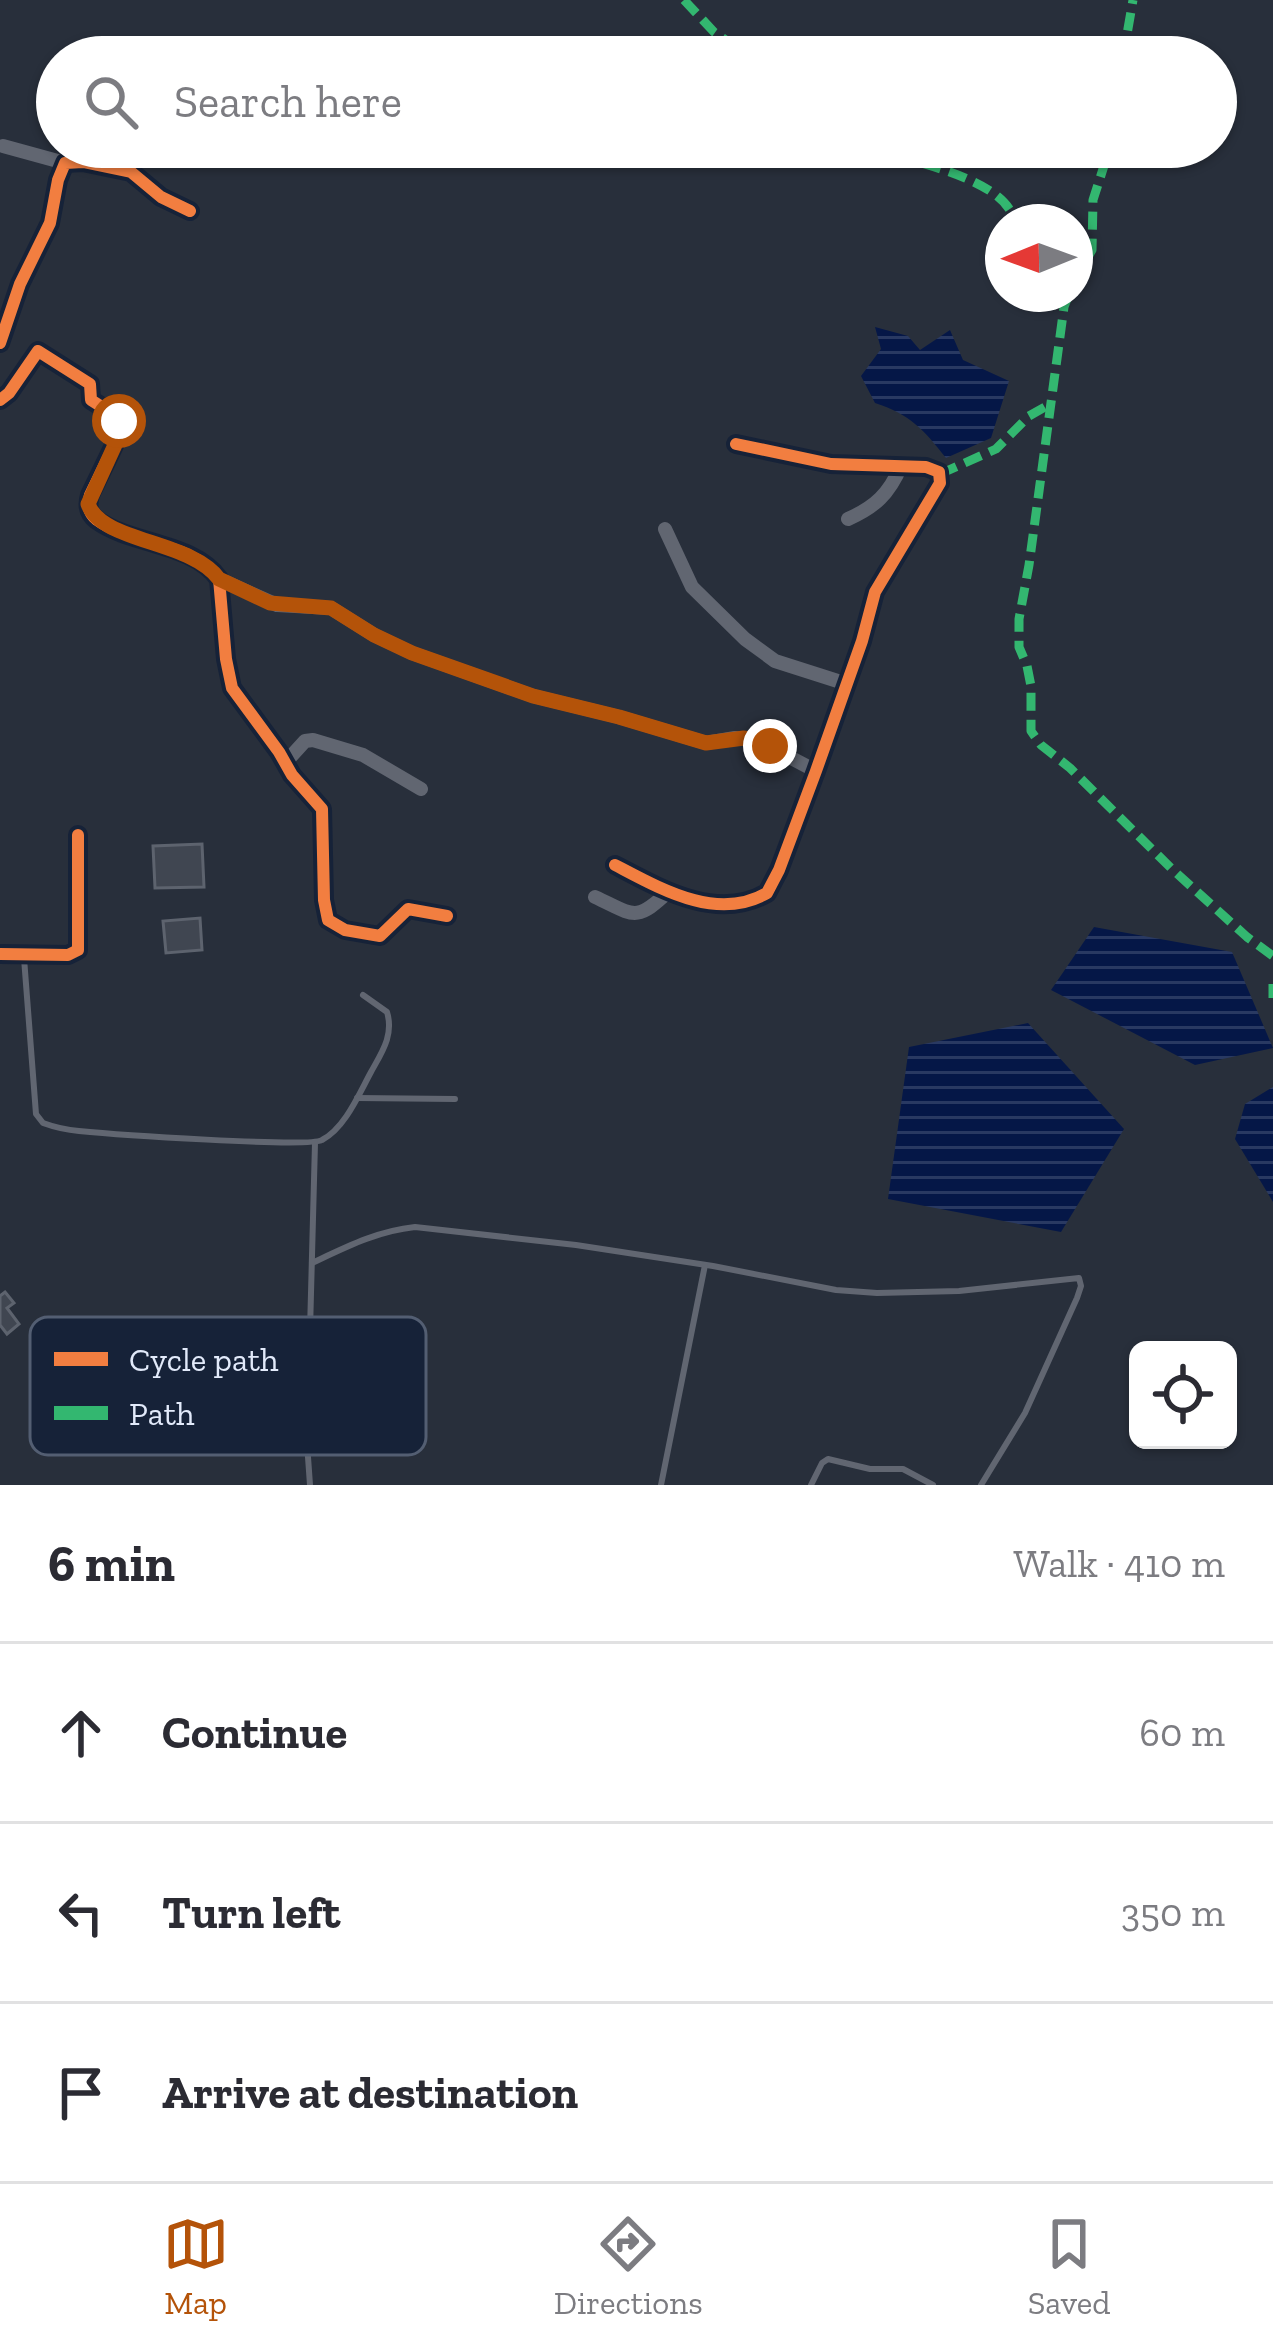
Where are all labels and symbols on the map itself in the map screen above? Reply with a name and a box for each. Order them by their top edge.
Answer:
north arrow [985,204,1093,312]
route start [92,394,146,448]
route end [743,719,797,773]
legend [30,1317,426,1455]
text: Cycle path [129,1340,279,1379]
text: Path [129,1394,195,1433]

